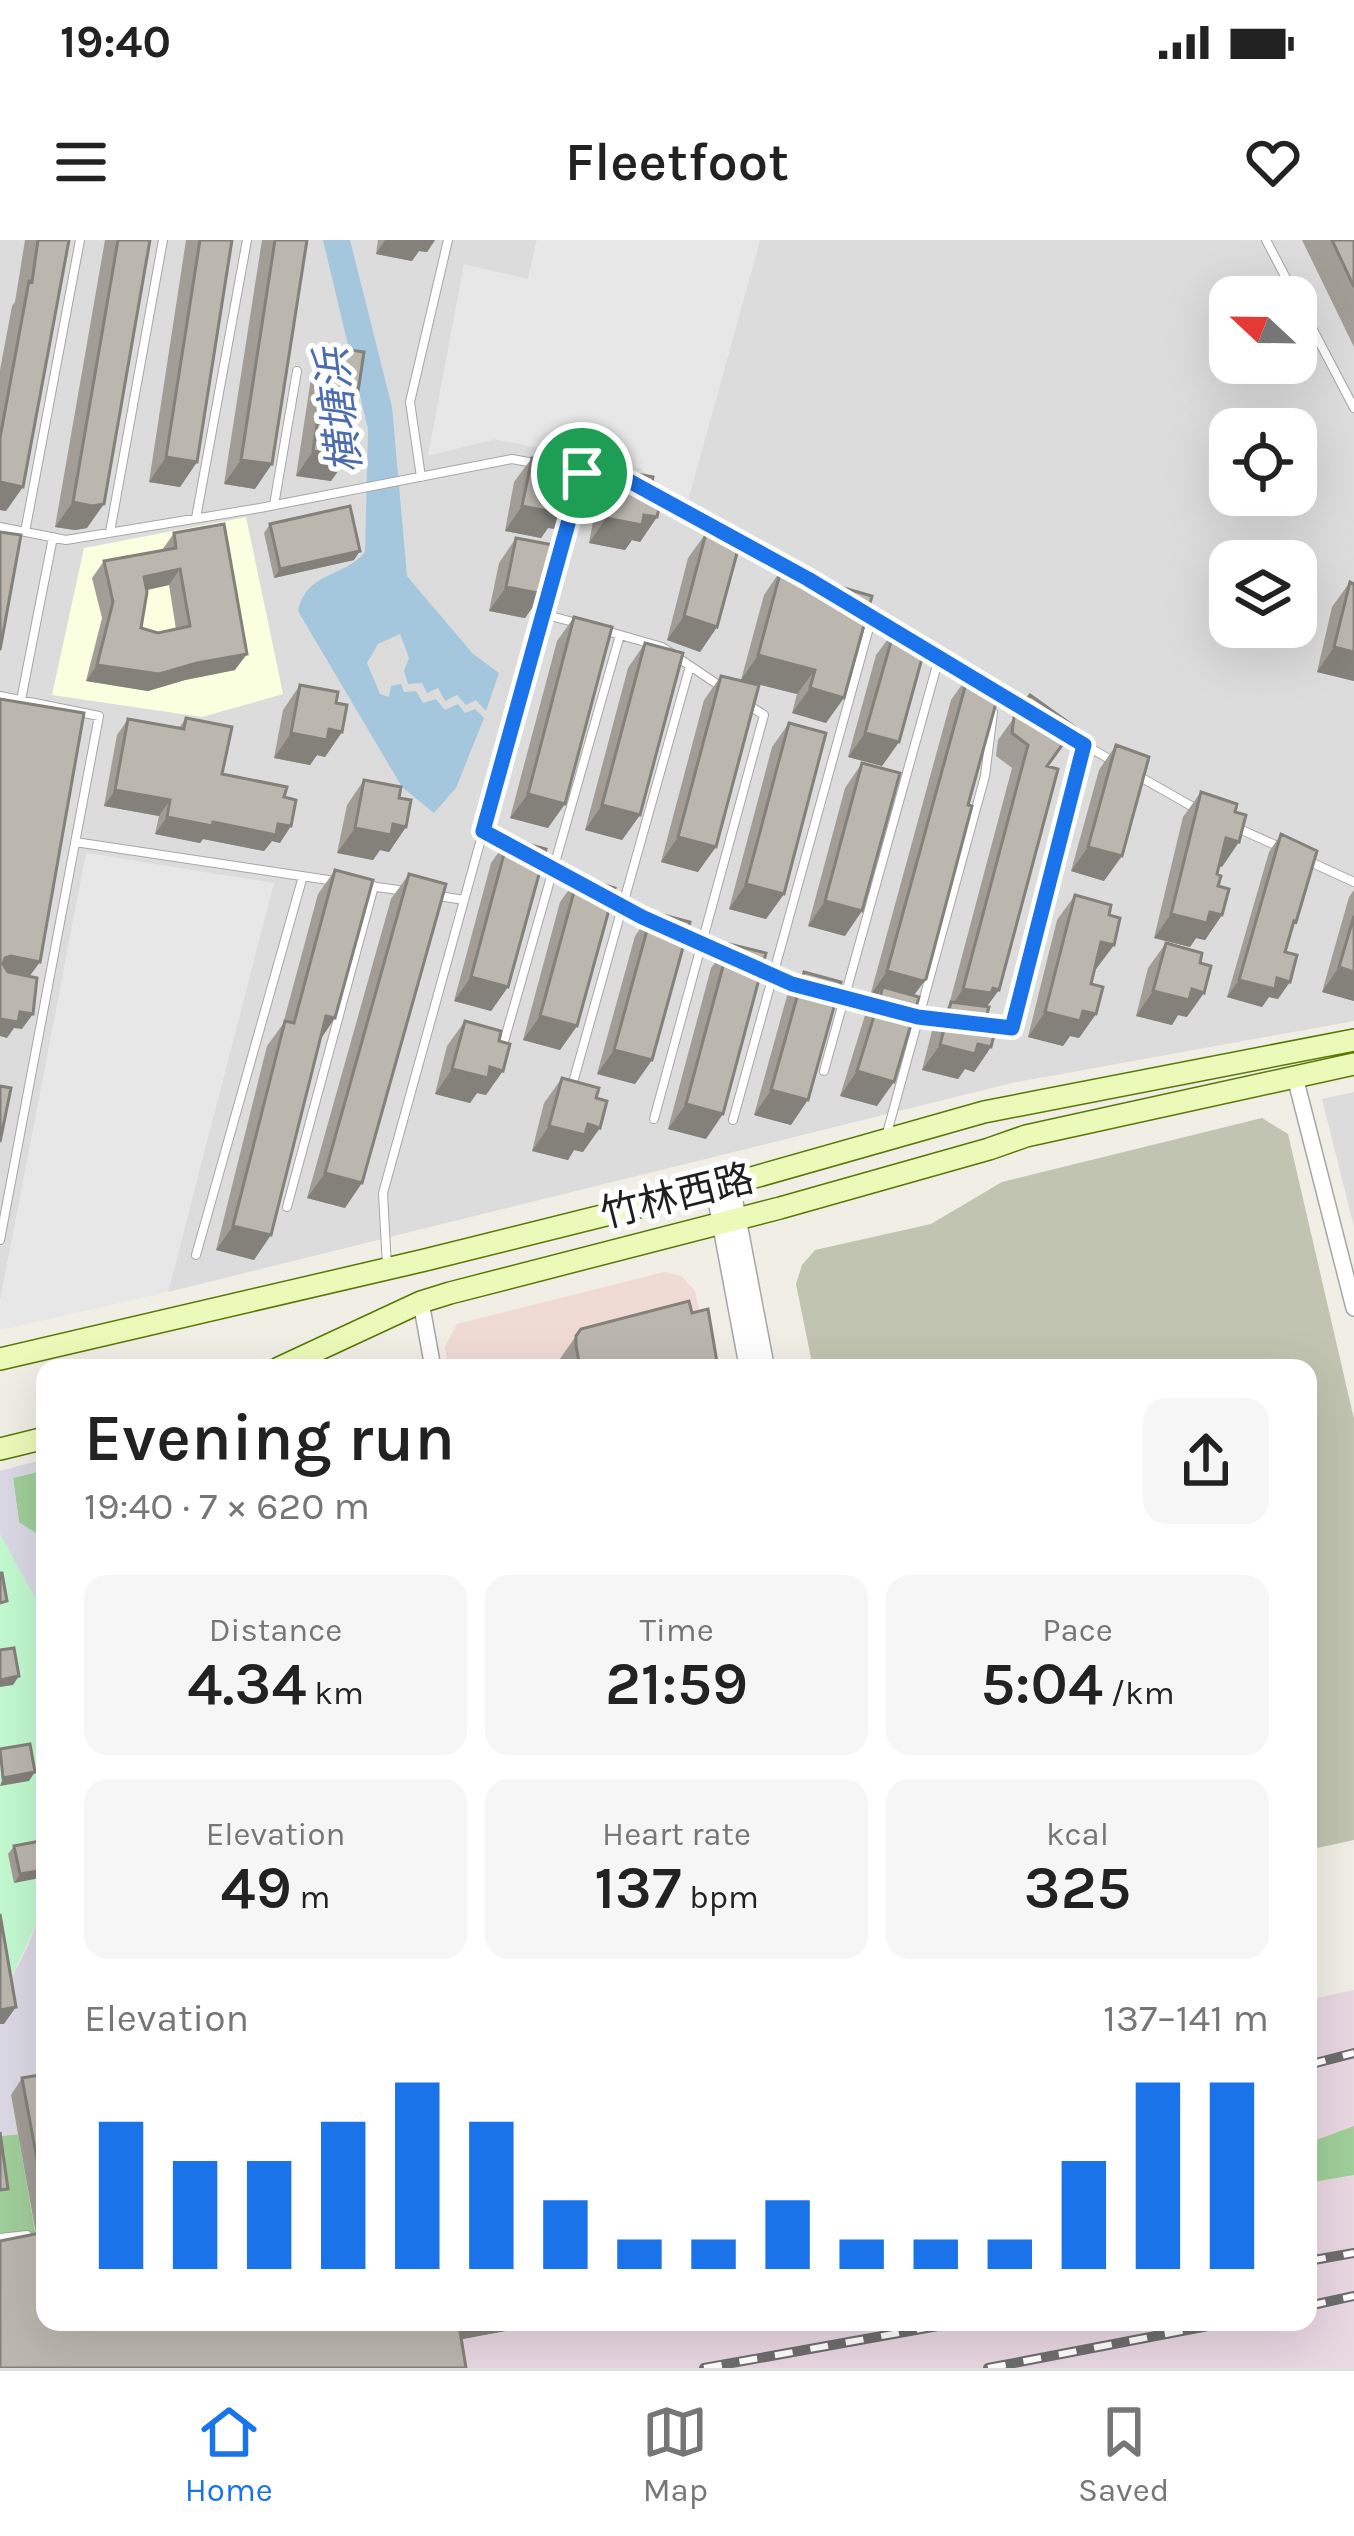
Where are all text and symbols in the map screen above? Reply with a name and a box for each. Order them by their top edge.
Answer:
text: 19:40 [60,16,171,68]
icon: menu [48,129,114,195]
icon: heart [1240,129,1306,195]
text: Fleetfoot [565,130,789,194]
north arrow [1209,276,1317,384]
map controls [1209,276,1317,648]
water label: 横塘浜 [306,341,371,477]
button: locate [1209,408,1317,516]
pin [531,422,633,524]
icon: arrive [549,440,615,506]
button: layers [1209,540,1317,648]
street label: 竹林西路 [596,1155,758,1237]
button: share [1143,1398,1269,1524]
text: Evening run [84,1399,455,1477]
text: 19:40 · 7 × 620 m [84,1483,370,1529]
text: Distance [209,1611,342,1649]
text: Time [639,1611,714,1649]
text: Pace [1042,1611,1113,1649]
text: 4.34 [187,1649,307,1719]
text: 21:59 [605,1649,748,1719]
text: 5:04 [980,1649,1103,1719]
text: km [307,1674,364,1712]
text: /km [1103,1674,1175,1712]
text: Elevation [206,1815,345,1853]
text: Heart rate [602,1815,751,1853]
text: kcal [1046,1815,1109,1853]
text: 49 [221,1853,292,1923]
text: 137 [594,1853,681,1923]
text: 325 [1024,1853,1131,1923]
text: m [292,1878,330,1916]
text: bpm [681,1878,759,1916]
text: Elevation [84,1995,249,2041]
text: 137–141 m [1103,1995,1269,2041]
tab: Home [185,2399,273,2509]
tab: Map [642,2399,708,2509]
tab: Saved [1078,2399,1169,2509]

